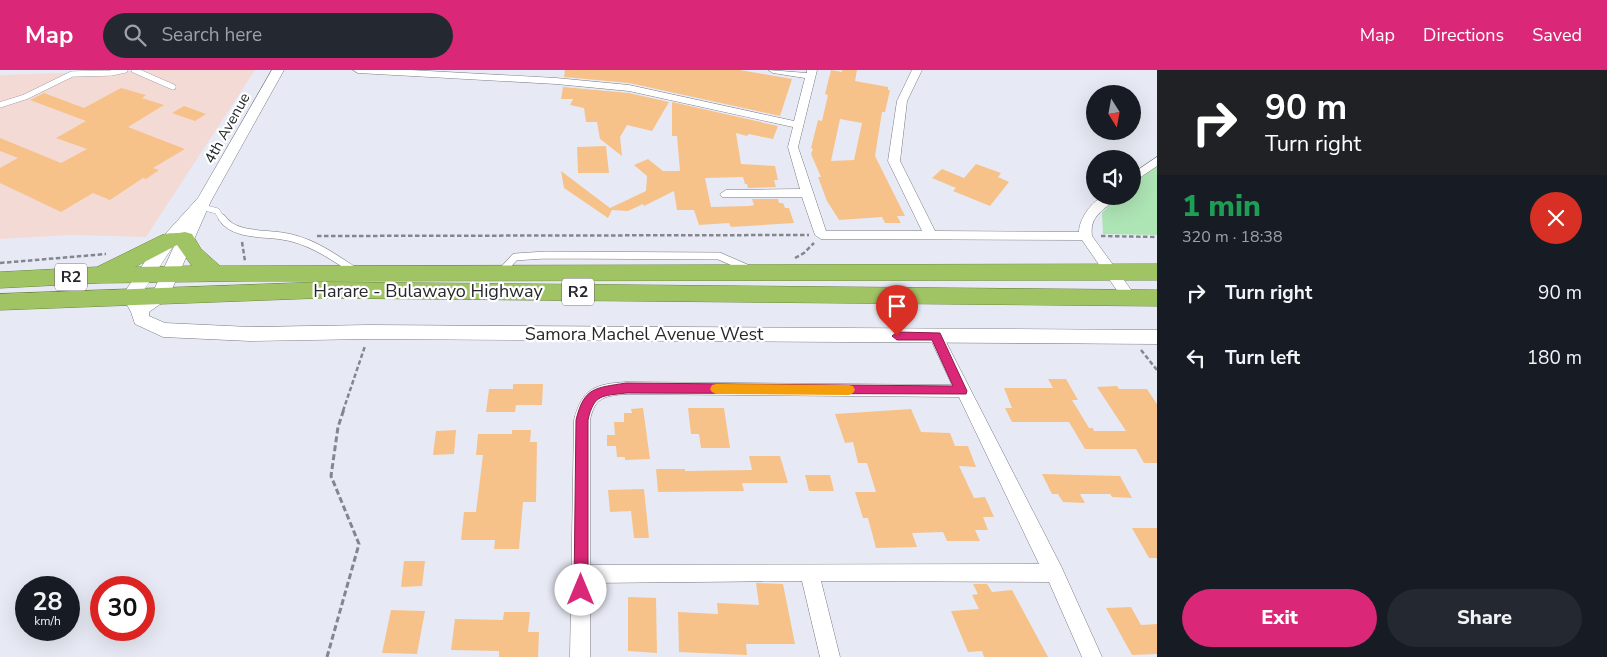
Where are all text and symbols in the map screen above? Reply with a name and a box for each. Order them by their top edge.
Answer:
search box [103,13,453,58]
text: Map [25,19,73,51]
icon: search [121,21,149,49]
text: Search here [161,22,262,48]
text: Map [1360,23,1395,47]
text: Directions [1423,23,1504,47]
text: Saved [1532,23,1582,47]
text: 90 m [1265,84,1347,131]
north arrow [1086,85,1141,140]
map controls [1086,85,1141,205]
street label: 4th Avenue [199,89,255,167]
icon: right [1182,90,1247,155]
text: Turn right [1265,129,1361,159]
button: sound [1086,150,1141,205]
text: 1 min [1182,186,1261,227]
button: close [1530,192,1582,244]
text: 320 m · 18:38 [1182,226,1283,248]
road number: R2 [55,263,87,290]
road number: R2 [562,278,594,306]
street label: Harare - Bulawayo Highway [313,279,543,303]
icon: right [1182,279,1210,307]
text: Turn right [1225,280,1312,306]
text: 90 m [1538,280,1582,306]
pin [876,285,918,336]
icon: arrive [883,292,911,320]
street label: Samora Machel Avenue West [525,322,764,346]
icon: left [1182,344,1210,372]
text: Turn left [1225,345,1300,371]
text: 180 m [1527,345,1582,371]
position arrow [554,563,606,615]
speed limit sign: 30 [90,576,155,641]
text: 28 [32,585,63,619]
button: Exit [1182,589,1377,647]
button: Share [1387,589,1582,647]
text: km/h [34,613,61,629]

